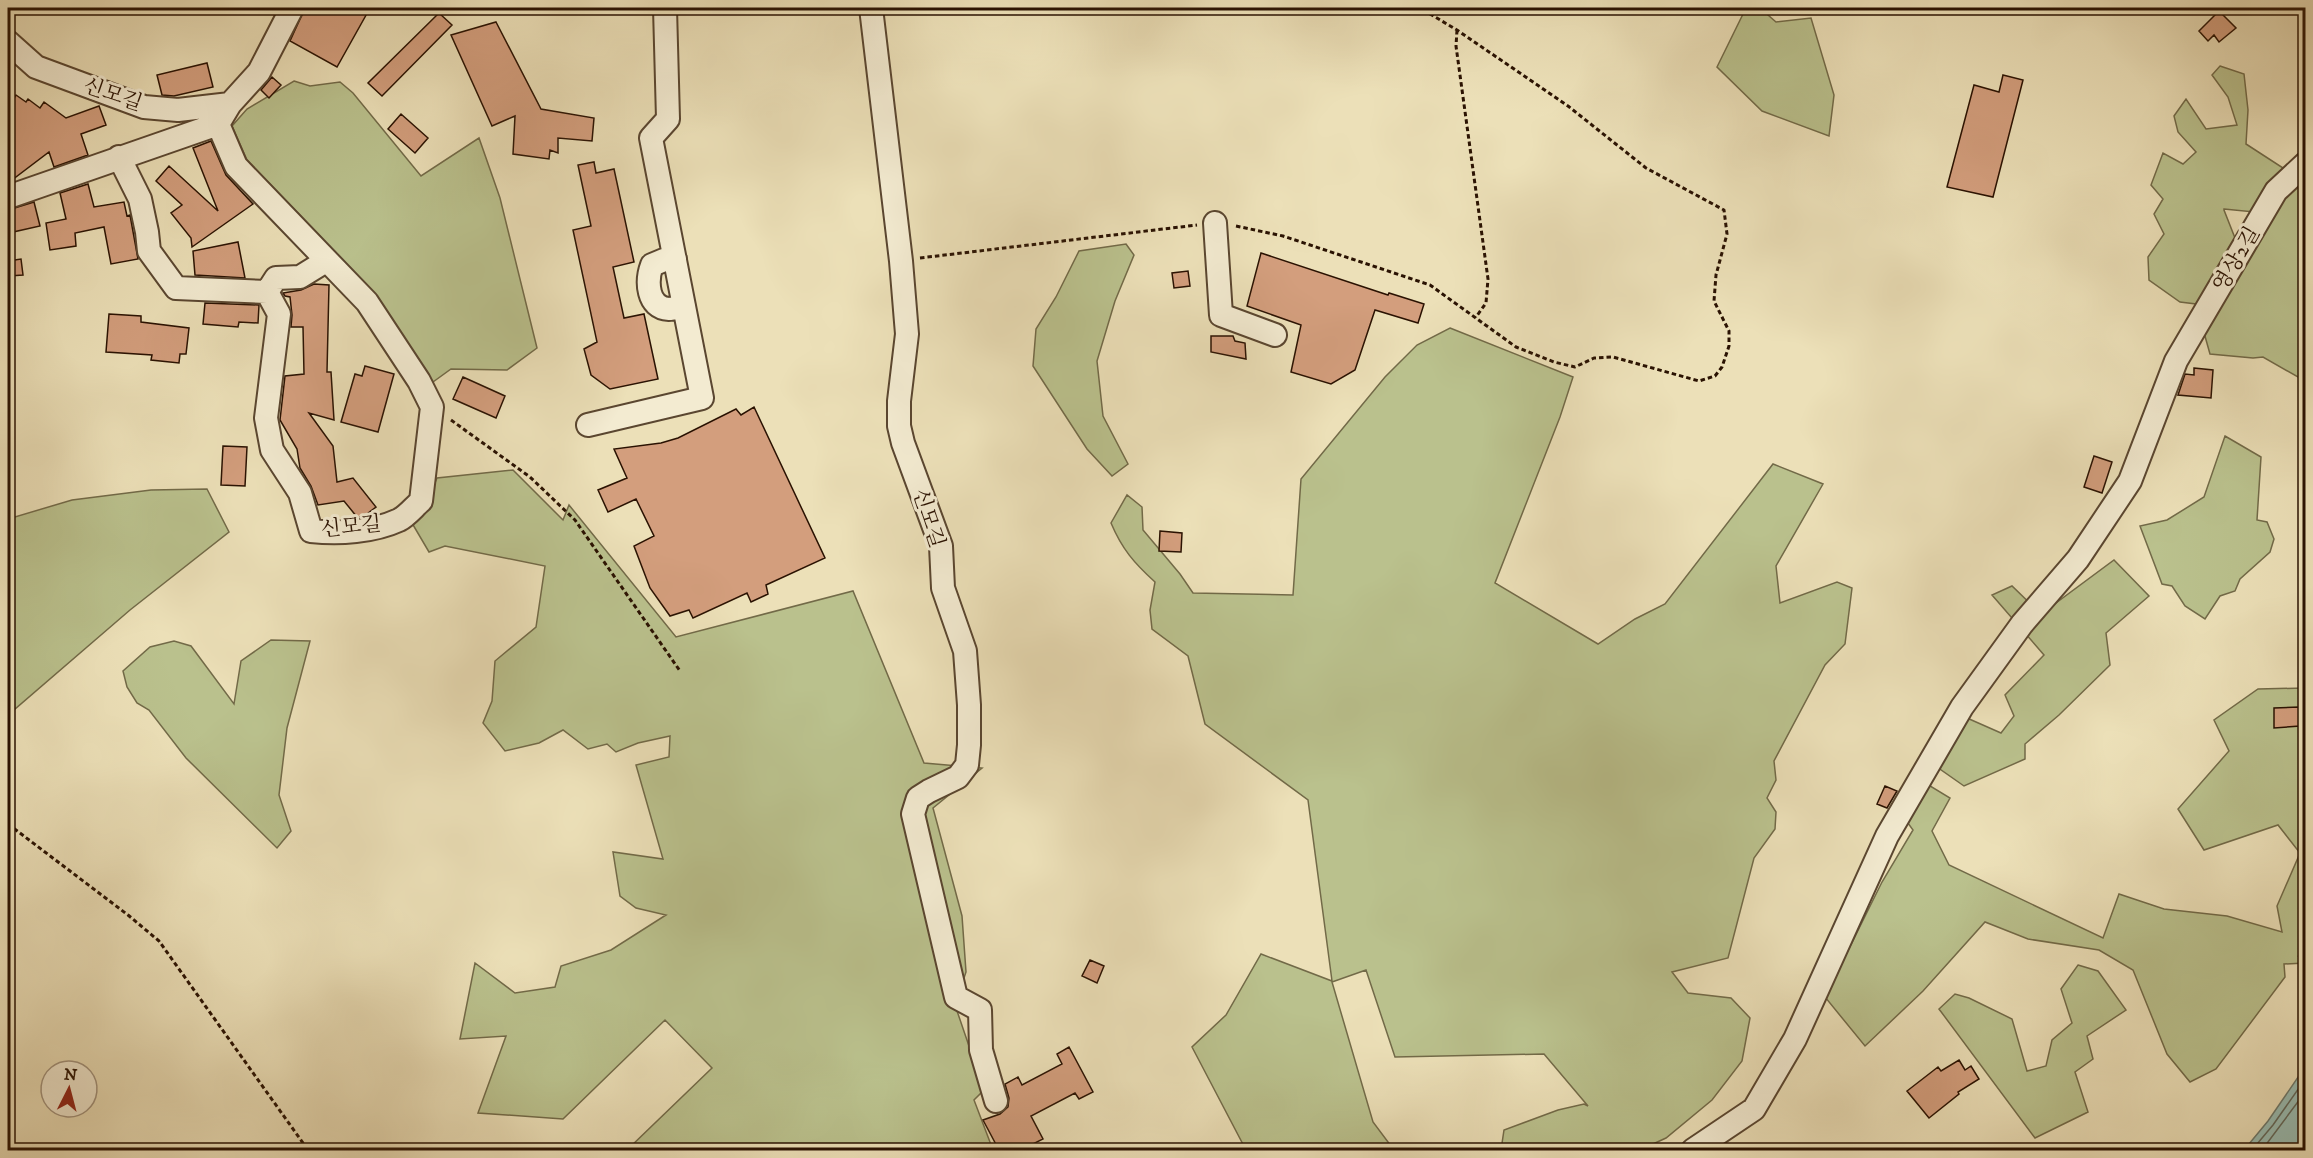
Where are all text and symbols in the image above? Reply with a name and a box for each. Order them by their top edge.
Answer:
street label: 신모길 [80,73,146,117]
street label: 영상2길 [2208,222,2266,297]
street label: 신모길 [906,485,950,551]
street label: 신모길 [319,511,383,543]
north arrow [39,1059,99,1119]
text: N [63,1064,78,1086]

